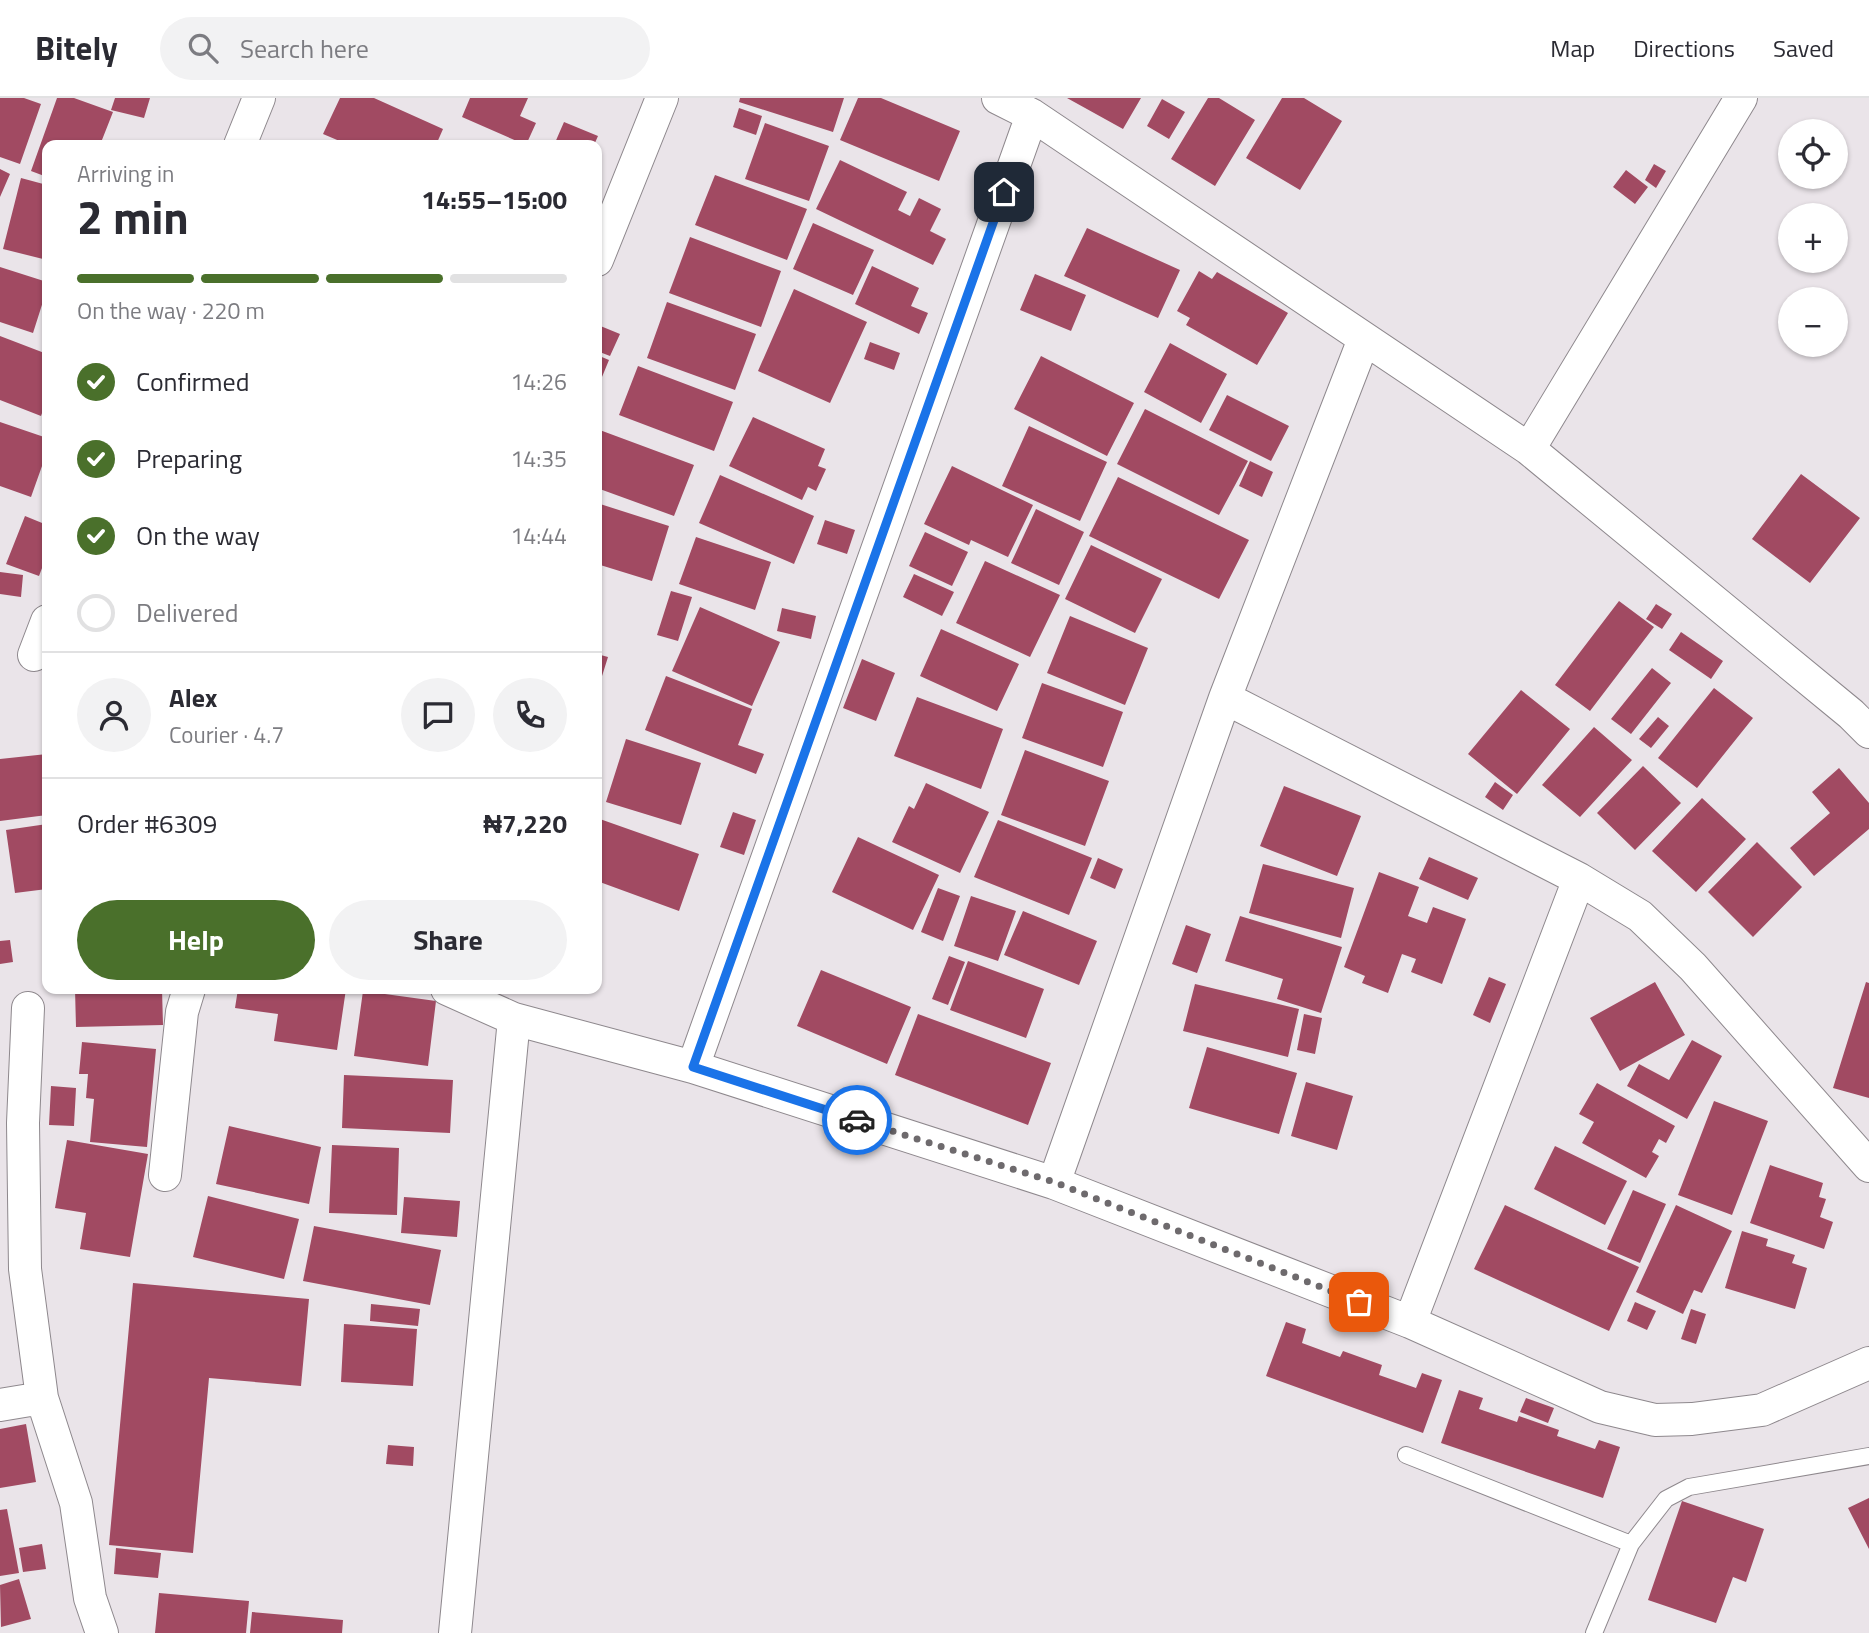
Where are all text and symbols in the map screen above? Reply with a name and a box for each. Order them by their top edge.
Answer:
search box [160,17,650,80]
text: Bitely [35,23,118,73]
icon: search [184,29,222,67]
text: Search here [240,29,369,68]
text: Map [1550,30,1595,66]
text: Directions [1633,30,1735,66]
text: Saved [1773,30,1834,66]
map controls [1778,119,1848,357]
button: locate [1778,119,1848,189]
text: Arriving in [77,156,174,191]
pin [974,162,1034,222]
icon: home [985,173,1023,211]
text: 14:55–15:00 [421,180,567,219]
text: 2 min [77,182,189,252]
button: + [1778,203,1848,273]
button: − [1778,287,1848,357]
text: On the way · 220 m [77,293,265,328]
text: Confirmed [136,362,250,401]
icon: check [77,363,115,401]
text: 14:26 [510,364,567,399]
text: Preparing [136,439,242,478]
icon: check [77,440,115,478]
text: 14:35 [510,441,567,476]
text: On the way [136,516,260,555]
icon: check [77,517,115,555]
text: 14:44 [510,518,567,553]
text: Delivered [136,593,239,632]
button: person [77,678,151,752]
text: Alex [169,678,217,717]
button: chat [401,678,475,752]
button: phone [493,678,567,752]
text: Courier · 4.7 [169,717,284,752]
text: Order #6309 [77,804,217,843]
text: ₦7,220 [483,804,567,843]
button: Help [77,900,315,980]
button: Share [329,900,567,980]
courier [822,1085,892,1155]
icon: car [838,1101,876,1139]
pin [1329,1272,1389,1332]
icon: bag [1340,1283,1378,1321]

